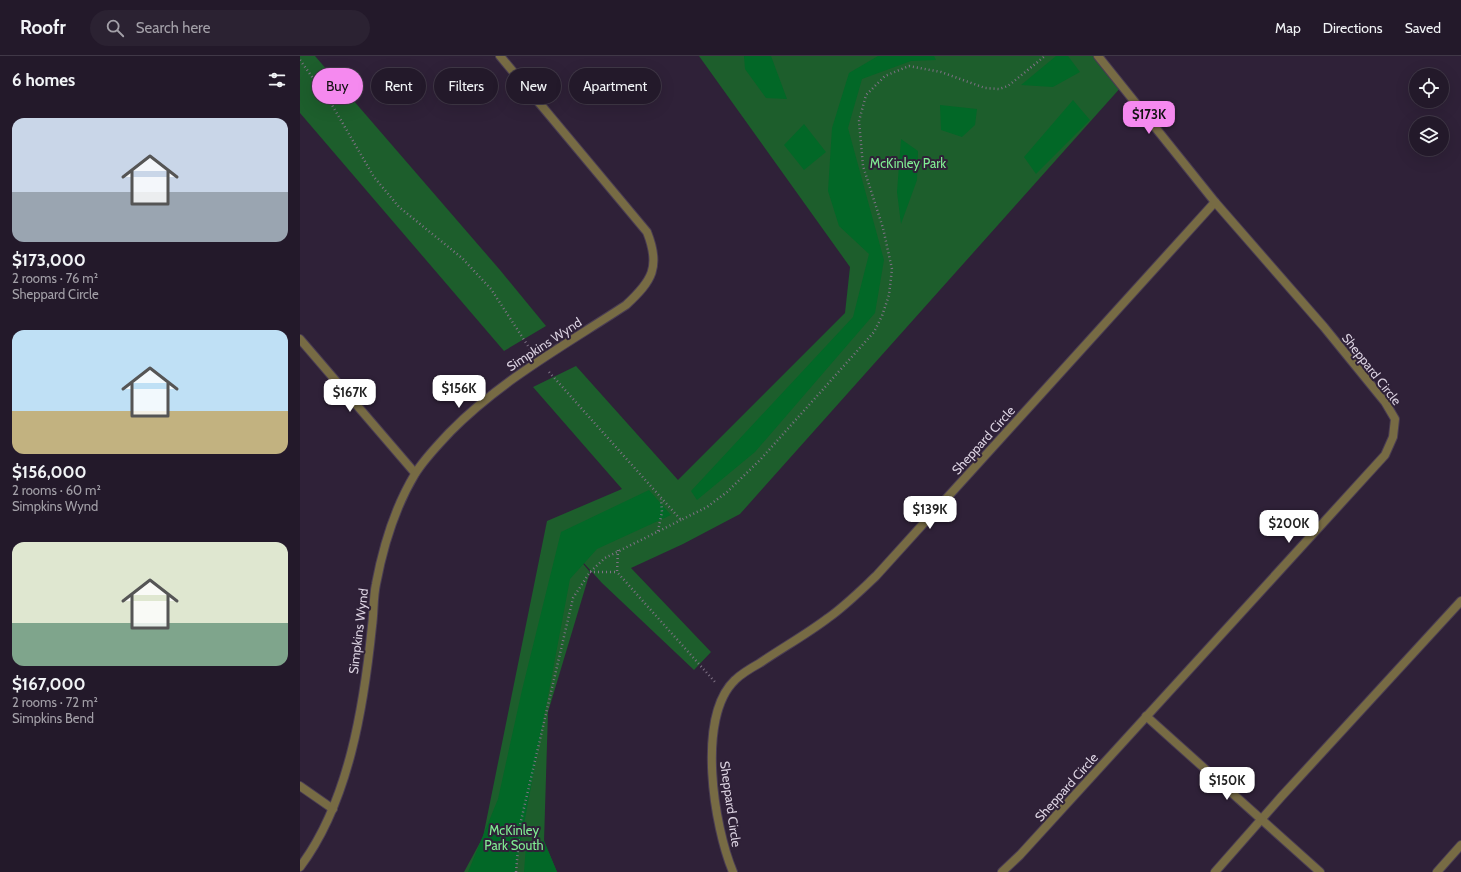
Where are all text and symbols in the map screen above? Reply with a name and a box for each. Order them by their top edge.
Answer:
search box [90,10,370,46]
text: Roofr [20,16,66,39]
icon: search [104,17,126,39]
text: Search here [136,19,210,37]
text: Map [1275,19,1301,37]
text: Directions [1323,19,1383,37]
text: Saved [1405,19,1441,37]
chip: Buy [312,68,363,104]
chip: Rent [371,68,426,104]
chip: Filters [434,68,498,104]
chip: New [506,68,561,104]
chip: Apartment [569,68,661,104]
map controls [1409,68,1449,156]
button: locate [1409,68,1449,108]
icon: filters [266,69,288,91]
text: 6 homes [12,70,75,90]
pin: $173K [1121,101,1177,135]
text: $173K [1132,106,1166,122]
button: layers [1409,116,1449,156]
icon: home [114,144,186,216]
park label: McKinley Park [870,155,946,171]
text: $173,000 [12,250,86,270]
text: 2 rooms · 76 m² [12,270,98,286]
text: Sheppard Circle [12,286,99,302]
street label: Simpkins Wynd [503,314,585,374]
street label: Sheppard Circle [1339,330,1405,408]
icon: home [114,356,186,428]
pin: $156K [431,375,487,409]
pin: $167K [322,379,378,413]
text: $156K [442,380,476,396]
text: $167K [333,384,367,400]
street label: Sheppard Circle [948,402,1018,478]
text: $156,000 [12,462,87,482]
text: 2 rooms · 60 m² [12,482,101,498]
pin: $139K [902,496,958,530]
text: Simpkins Wynd [12,498,98,514]
text: $139K [913,501,947,517]
pin: $200K [1261,510,1317,544]
text: $200K [1269,515,1309,531]
icon: home [114,568,186,640]
street label: Simpkins Wynd [345,587,371,675]
text: $167,000 [12,674,86,694]
text: 2 rooms · 72 m² [12,694,98,710]
text: Simpkins Bend [12,710,94,726]
street label: Sheppard Circle [1031,749,1101,825]
street label: Sheppard Circle [717,760,745,848]
pin: $150K [1199,767,1255,801]
text: $150K [1209,772,1245,788]
park label: McKinley Park South [484,822,544,853]

